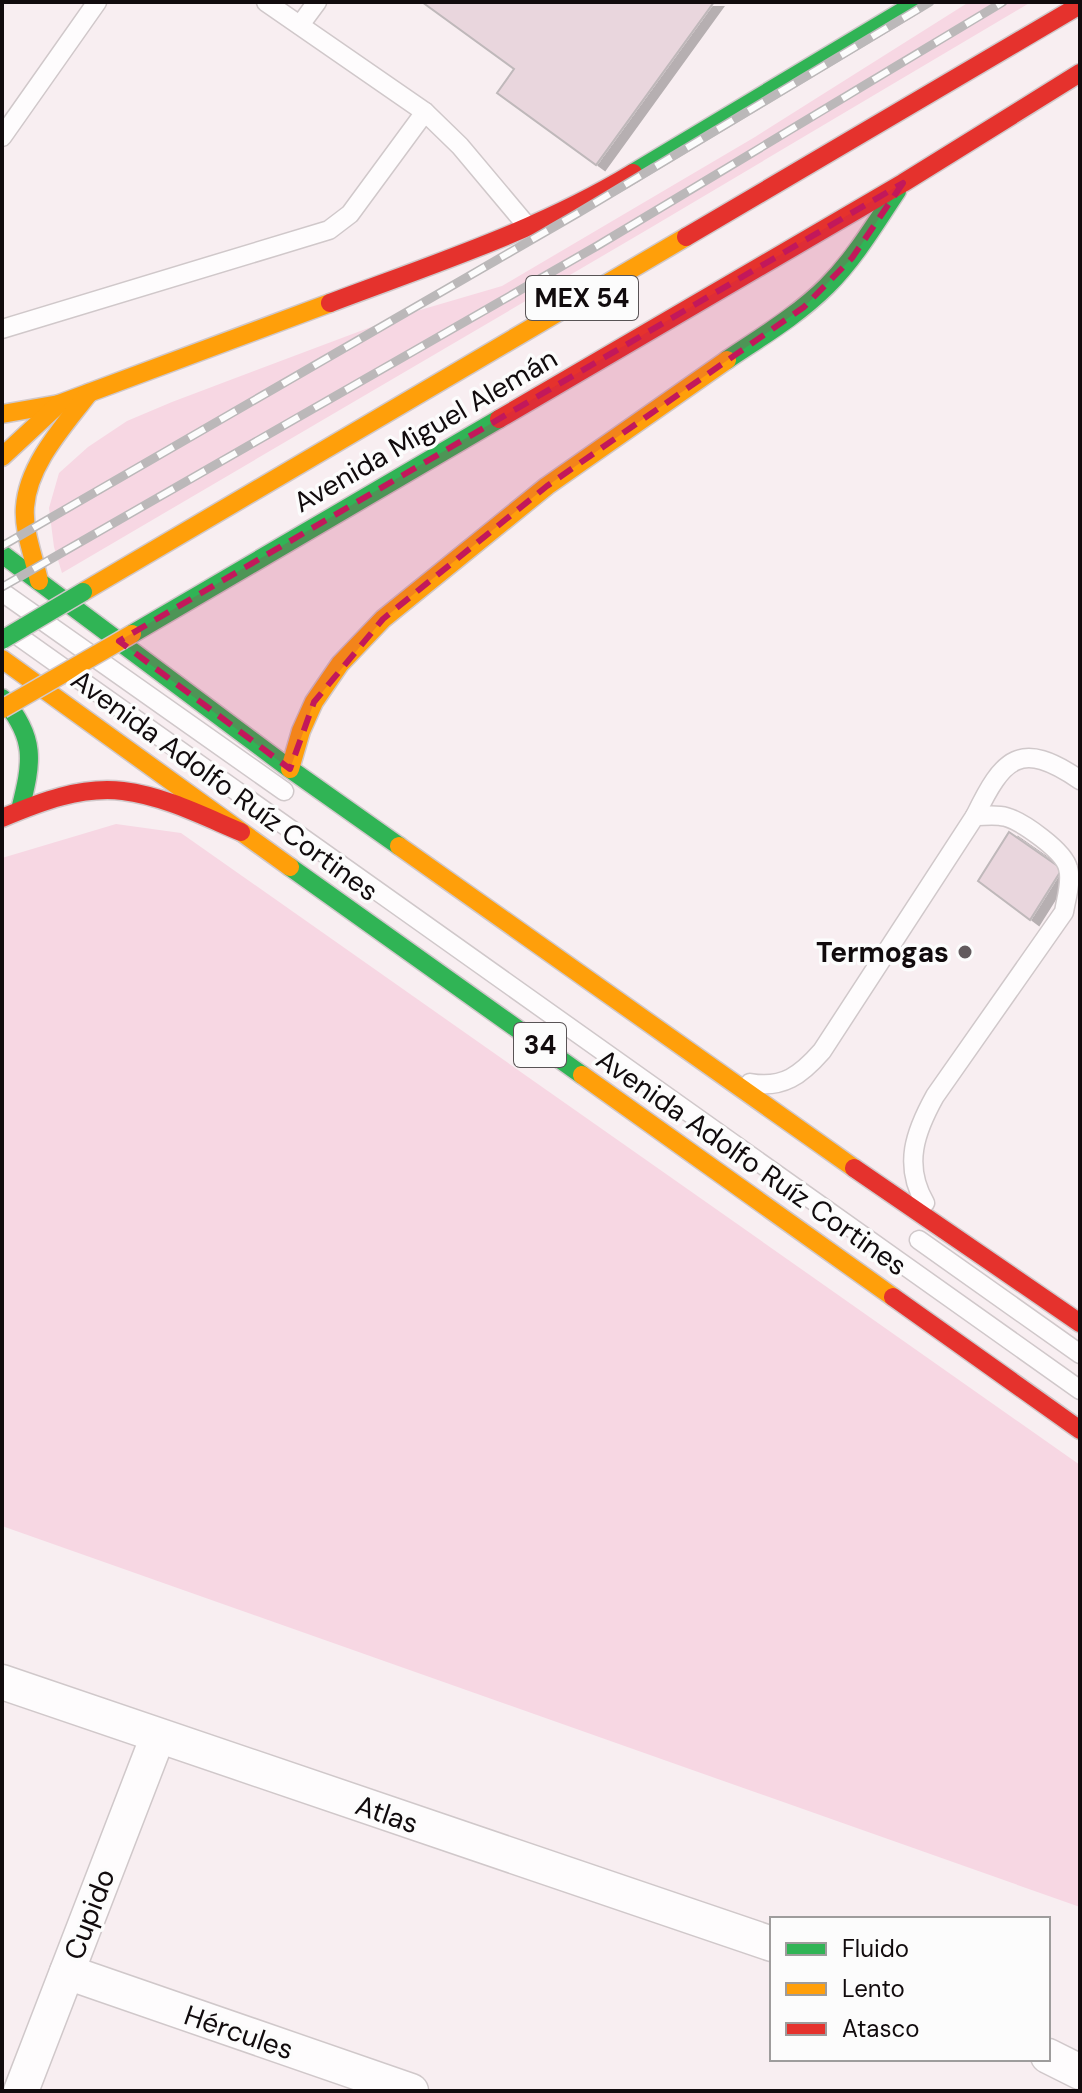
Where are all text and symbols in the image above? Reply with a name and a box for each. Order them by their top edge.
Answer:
road number: MEX 54 [526,276,638,320]
street label: Avenida Miguel Alemán [287,340,564,521]
street label: Avenida Adolfo Ruíz Cortines [64,661,386,910]
place label: Termogas [816,934,949,971]
marker: Termogas [956,943,974,961]
road number: 34 [514,1023,566,1067]
street label: Avenida Adolfo Ruíz Cortines [589,1041,914,1284]
street label: Atlas [351,1787,423,1842]
street label: Cupido [55,1863,124,1965]
legend [770,1917,1050,2061]
text: Fluido [842,1933,909,1964]
text: Lento [842,1973,905,2004]
street label: Hércules [179,1997,298,2068]
text: Atasco [842,2013,919,2044]

